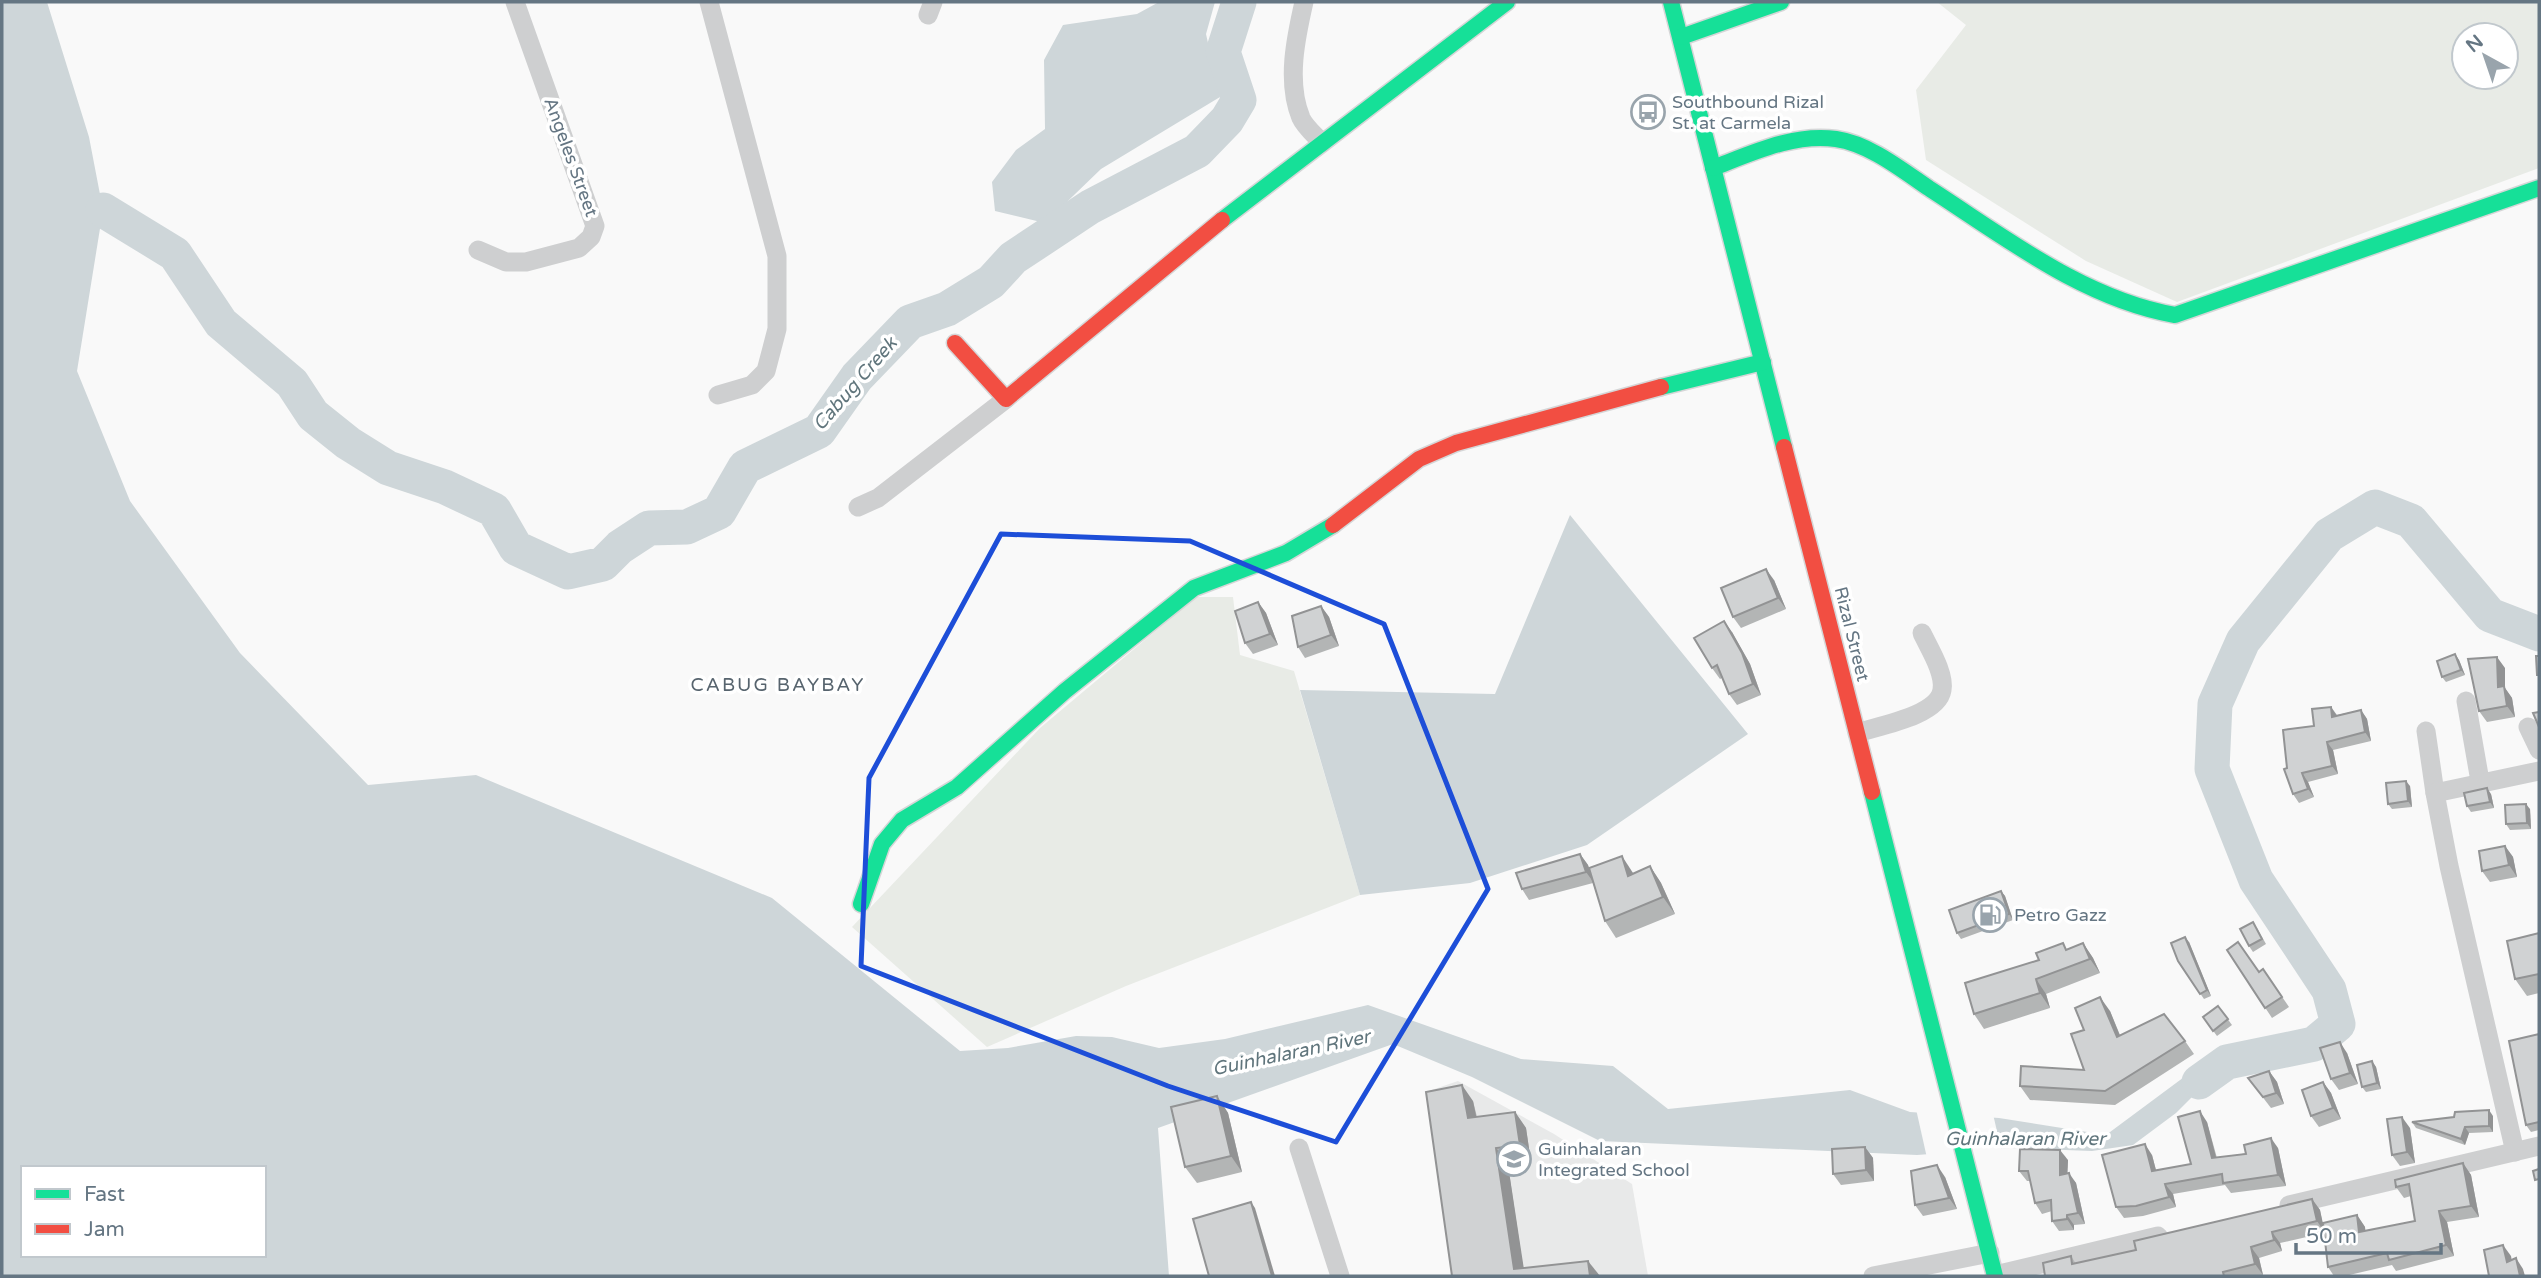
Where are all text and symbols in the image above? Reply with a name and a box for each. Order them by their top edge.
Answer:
north arrow [2450,21,2520,91]
text: N [2462,30,2488,57]
place label: Southbound Rizal St. at Carmela [1672,91,1824,134]
bus stop icon: Southbound Rizal St. at Carmela [1629,93,1667,131]
street label: Angeles Street [539,94,603,220]
water label: Cabug Creek [809,332,903,435]
street label: Rizal Street [1830,584,1874,684]
district label: CABUG BAYBAY [691,674,865,696]
fuel station icon: Petro Gazz [1971,896,2009,934]
place label: Petro Gazz [2014,904,2107,926]
water label: Guinhalaran River [1210,1025,1374,1080]
water label: Guinhalaran River [1945,1128,2108,1150]
place label: Guinhalaran Integrated School [1538,1138,1690,1181]
school or university icon: Guinhalaran Integrated School [1495,1140,1533,1178]
legend [21,1166,266,1257]
text: Fast [84,1182,125,1207]
scale bar [2296,1212,2441,1256]
text: Jam [84,1217,125,1242]
text: 50 m [2306,1224,2357,1249]

